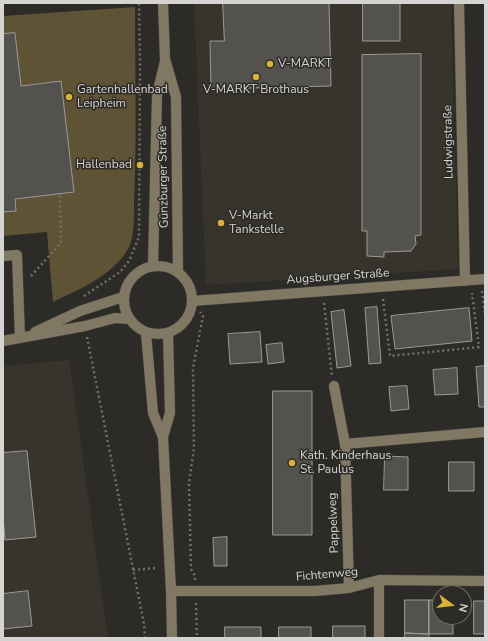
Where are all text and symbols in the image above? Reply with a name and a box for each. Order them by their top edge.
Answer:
place label: V-MARKT [278,57,332,71]
marker: V-MARKT [265,59,275,69]
marker: V-MARKT Brothaus [251,72,261,82]
place label: Gartenhallenbad Leipheim [77,83,168,111]
place label: V-MARKT Brothaus [203,83,309,97]
marker: Gartenhallenbad Leipheim [64,92,74,102]
street label: Ludwigstraße [441,105,457,179]
street label: Günzburger Straße [156,126,172,228]
place label: Hallenbad [76,158,132,172]
marker: Hallenbad [135,160,145,170]
place label: V-Markt Tankstelle [229,209,284,237]
marker: V-Markt Tankstelle [216,218,226,228]
street label: Augsburger Straße [286,266,390,288]
place label: Kath. Kinderhaus St. Paulus [300,449,391,477]
marker: Kath. Kinderhaus St. Paulus [287,458,297,468]
street label: Pappelweg [326,492,342,554]
street label: Fichtenweg [295,565,359,585]
north arrow [432,585,472,625]
text: N [455,602,471,614]

